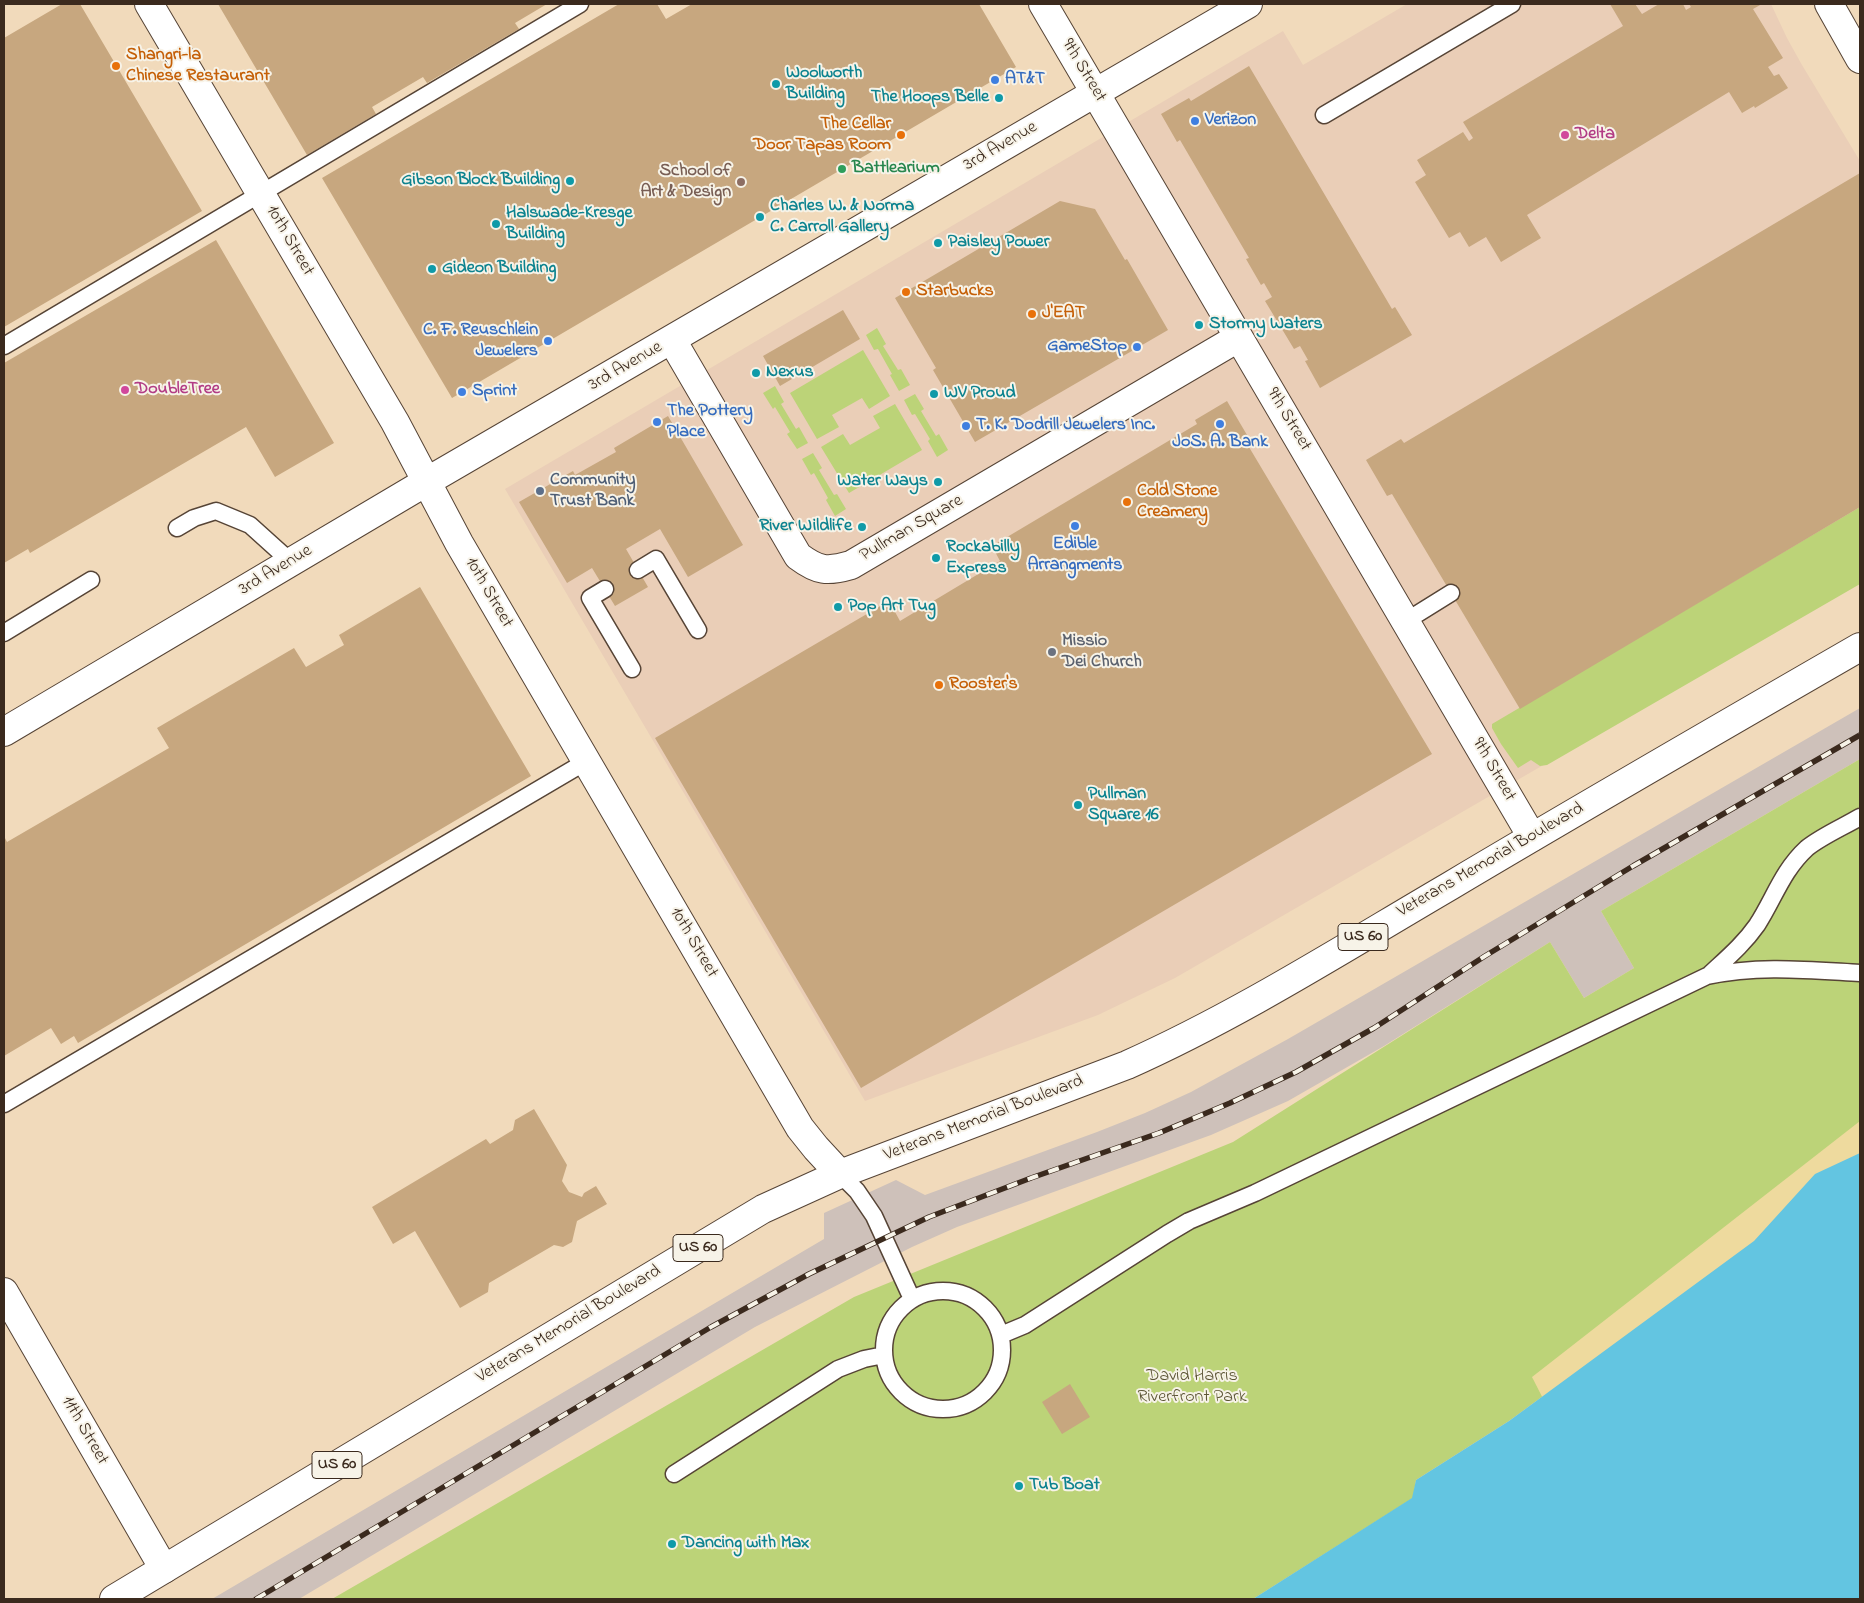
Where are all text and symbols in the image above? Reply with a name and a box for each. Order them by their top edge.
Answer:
street label: 9th Street [1056,35,1110,107]
place label: Shangri-la Chinese Restaurant [126,45,270,88]
marker: Shangri-la Chinese Restaurant [110,60,122,72]
place label: Woolworth Building [786,63,862,106]
place label: AT&T [1005,69,1045,91]
marker: AT&T [989,74,1001,86]
marker: Woolworth Building [770,78,782,90]
place label: The Hoops Belle [871,87,989,109]
marker: The Hoops Belle [993,92,1005,104]
place label: Verizon [1205,110,1256,132]
place label: The Cellar Door Tapas Room [753,114,891,156]
marker: Verizon [1189,115,1201,127]
street label: 3rd Avenue [960,117,1042,177]
place label: Delta [1575,124,1615,146]
marker: The Cellar Door Tapas Room [895,129,907,141]
marker: Delta [1559,129,1571,141]
place label: Battlearium [852,158,940,180]
place label: School of Art & Design [640,161,731,203]
marker: Battlearium [836,163,848,175]
place label: Gibson Block Building [401,170,560,192]
marker: Gibson Block Building [564,175,576,187]
marker: School of Art & Design [735,176,747,188]
place label: Charles W. & Norma C. Carroll Gallery [770,196,914,238]
street label: 10th Street [260,202,318,280]
place label: Halswade-Kresge Building [506,203,633,245]
marker: Charles W. & Norma C. Carroll Gallery [754,211,766,223]
marker: Halswade-Kresge Building [490,218,502,230]
place label: Paisley Power [948,232,1049,254]
marker: Paisley Power [932,237,944,249]
place label: Gideon Building [442,258,556,280]
marker: Gideon Building [426,263,438,275]
place label: Starbucks [916,281,994,303]
marker: Starbucks [900,286,912,298]
place label: J'EAT [1042,303,1085,325]
marker: J'EAT [1026,308,1038,320]
place label: Stormy Waters [1209,314,1323,336]
marker: Stormy Waters [1193,319,1205,331]
place label: C. F. Reuschlein Jewelers [423,320,538,362]
marker: C. F. Reuschlein Jewelers [542,335,554,347]
place label: GameStop [1047,336,1127,358]
street label: 3rd Avenue [585,337,667,397]
marker: GameStop [1131,341,1143,353]
place label: Nexus [766,362,814,384]
marker: Nexus [750,367,762,379]
place label: DoubleTree [135,379,220,401]
place label: Sprint [472,381,517,403]
place label: WV Proud [944,383,1016,405]
marker: DoubleTree [119,384,131,396]
street label: 9th Street [1261,384,1315,456]
marker: Sprint [456,386,468,398]
marker: WV Proud [928,388,940,400]
place label: The Pottery Place [667,401,753,444]
place label: T. K. Dodrill Jewelers Inc. [976,415,1155,437]
marker: The Pottery Place [651,416,663,428]
marker: JoS. A. Bank [1214,418,1226,430]
marker: T. K. Dodrill Jewelers Inc. [960,420,972,432]
place label: JoS. A. Bank [1172,432,1268,454]
place label: Community Trust Bank [550,470,636,512]
place label: Water Ways [837,471,928,493]
marker: Water Ways [932,476,944,488]
place label: Cold Stone Creamery [1137,481,1217,524]
marker: Community Trust Bank [534,485,546,497]
street label: Pullman Square [857,491,967,567]
marker: Cold Stone Creamery [1121,496,1133,508]
place label: River Wildlife [759,516,852,538]
marker: Edible Arrangments [1069,520,1081,532]
marker: River Wildlife [856,521,868,533]
place label: Edible Arrangments [1027,534,1123,576]
place label: Rockabilly Express [946,537,1020,580]
street label: 3rd Avenue [236,541,316,601]
marker: Rockabilly Express [930,552,942,564]
street label: 10th Street [459,554,517,632]
place label: Pop Art Tug [848,596,936,618]
marker: Pop Art Tug [832,601,844,613]
place label: Missio Dei Church [1062,631,1142,674]
marker: Missio Dei Church [1046,646,1058,658]
place label: Rooster's [949,674,1018,696]
marker: Rooster's [933,679,945,691]
street label: 9th Street [1466,734,1520,806]
place label: Pullman Square 16 [1088,784,1159,826]
marker: Pullman Square 16 [1072,799,1084,811]
street label: Veterans Memorial Boulevard [1394,799,1588,923]
street label: 10th Street [664,904,722,982]
road number: US 60 [1338,924,1388,950]
street label: Veterans Memorial Boulevard [881,1071,1087,1167]
road number: US 60 [673,1234,723,1262]
street label: Veterans Memorial Boulevard [473,1261,665,1389]
park label: David Harris Riverfront Park [1137,1366,1247,1408]
street label: 11th Street [56,1393,112,1469]
road number: US 60 [312,1452,362,1478]
place label: Tub Boat [1029,1475,1100,1497]
marker: Tub Boat [1013,1480,1025,1492]
place label: Dancing with Max [682,1533,809,1555]
marker: Dancing with Max [666,1538,678,1550]

